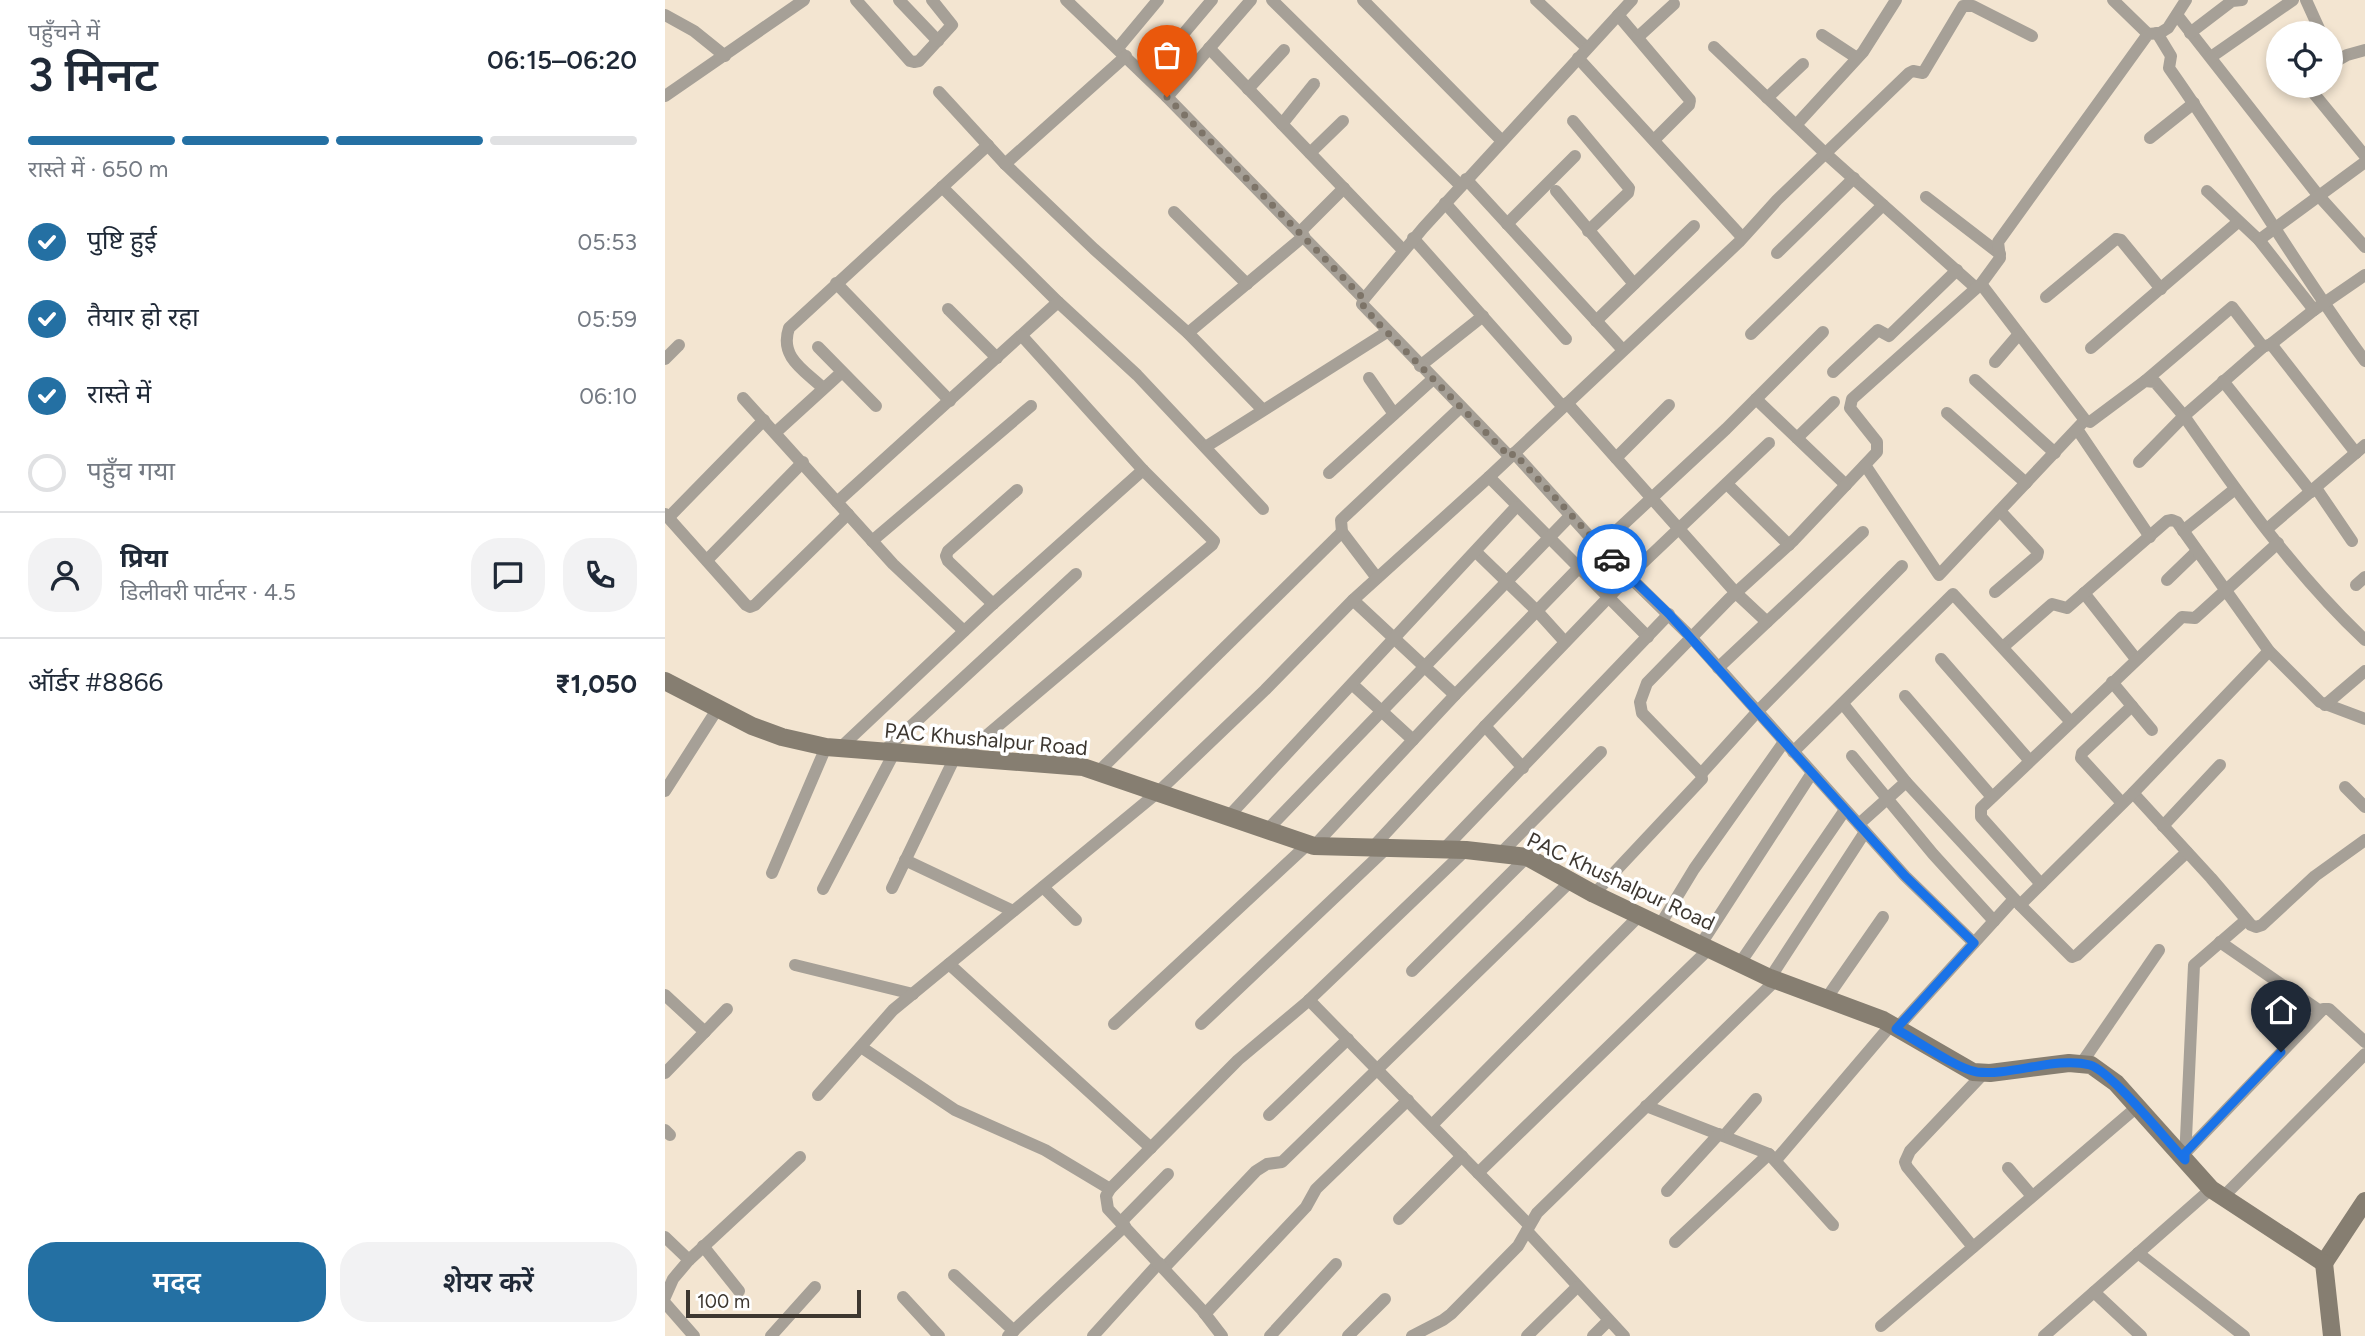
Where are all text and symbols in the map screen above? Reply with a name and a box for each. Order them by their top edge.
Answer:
text: पहुँचने में [28,18,100,46]
map controls [2266,21,2343,98]
button: locate [2266,21,2343,98]
pin [1137,25,1197,97]
icon: bag [1148,36,1186,74]
text: 06:15–06:20 [487,44,637,76]
text: 3 मिनट [28,47,158,103]
text: रास्ते में · 650 m [28,155,168,183]
icon: check [28,223,66,261]
text: पुष्टि हुई [87,224,157,256]
text: 05:53 [577,228,637,256]
icon: check [28,300,66,338]
text: तैयार हो रहा [87,301,199,333]
text: 05:59 [577,305,637,333]
icon: check [28,377,66,415]
text: रास्ते में [87,378,151,410]
text: 06:10 [579,382,637,410]
text: पहुँच गया [87,455,175,487]
courier [1577,524,1647,594]
button: person [28,538,102,612]
button: chat [471,538,545,612]
button: phone [563,538,637,612]
icon: car [1593,540,1631,578]
text: प्रिया [120,542,168,574]
text: डिलीवरी पार्टनर · 4.5 [120,578,296,606]
text: ऑर्डर #8866 [28,666,163,698]
text: ₹1,050 [555,668,637,700]
street label: PAC Khushalpur Road [883,718,1089,760]
street label: PAC Khushalpur Road [1523,827,1719,935]
pin [2251,980,2311,1052]
icon: home [2262,991,2300,1029]
button: मदद [28,1242,326,1322]
button: शेयर करें [340,1242,637,1322]
scale bar [686,1287,861,1319]
text: 100 m [697,1290,750,1313]

